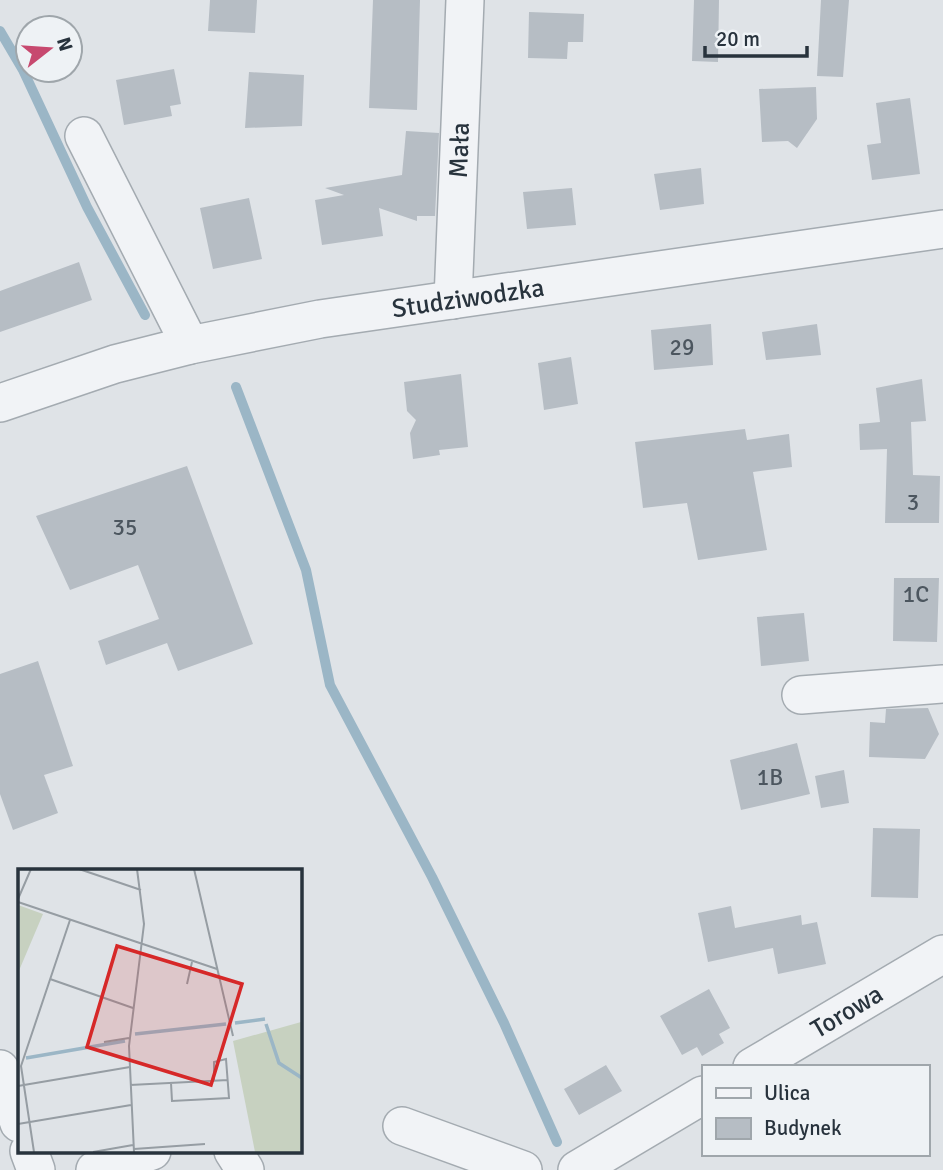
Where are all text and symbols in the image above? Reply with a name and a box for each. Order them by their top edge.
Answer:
north arrow [14,14,84,84]
scale bar [705,14,806,58]
text: 20 m [716,26,760,52]
text: N [51,34,78,54]
street label: Mała [443,122,477,179]
street label: Studziwodzka [390,272,547,325]
house number: 29 [670,333,694,362]
house number: 3 [907,488,919,517]
house number: 35 [113,513,137,542]
house number: 1C [903,580,929,609]
house number: 1B [757,763,783,792]
inset map [18,869,301,1152]
street label: Torowa [805,978,889,1046]
legend [702,1065,929,1156]
text: Ulica [764,1080,810,1106]
text: Budynek [764,1115,842,1141]

